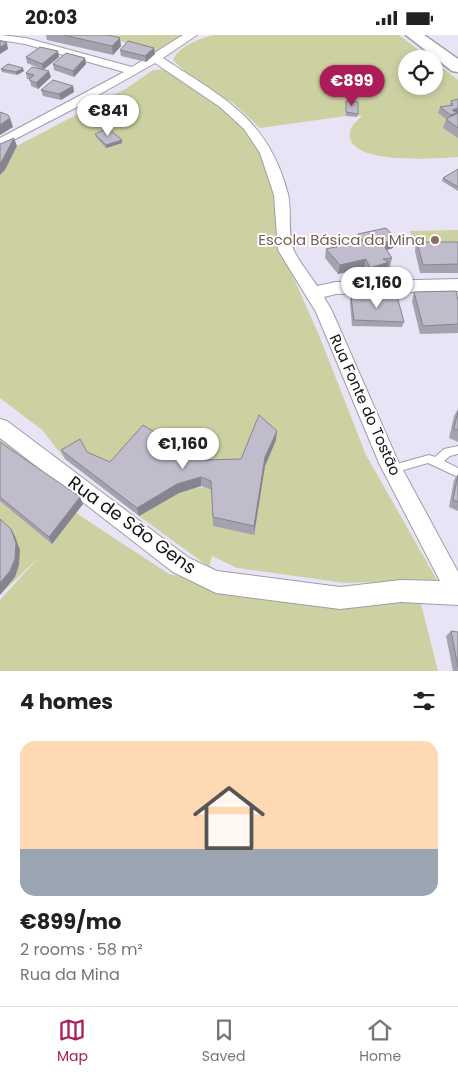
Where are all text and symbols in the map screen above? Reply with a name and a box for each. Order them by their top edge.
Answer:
text: 20:03 [25,4,78,31]
map controls [398,50,443,95]
button: locate [398,50,443,95]
pin: €899 [322,65,382,107]
text: €899 [331,69,373,92]
pin: €841 [78,94,138,137]
text: €841 [88,99,128,122]
place label: Escola Básica da Mina [258,229,425,250]
marker: Escola Básica da Mina [429,234,441,246]
pin: €1,160 [336,267,418,309]
text: €1,160 [352,271,402,294]
street label: Rua Fonte do Tostão [325,331,406,479]
pin: €1,160 [142,427,224,470]
text: €1,160 [158,432,208,455]
street label: Rua de São Gens [63,470,201,580]
text: 4 homes [20,687,113,716]
icon: filters [410,687,438,715]
icon: home [184,773,274,863]
text: €899/mo [20,907,121,936]
text: 2 rooms · 58 m² [20,938,143,961]
text: Rua da Mina [20,963,120,986]
tab: Map [57,1016,88,1067]
tab: Saved [202,1016,245,1067]
tab: Home [359,1016,401,1067]

